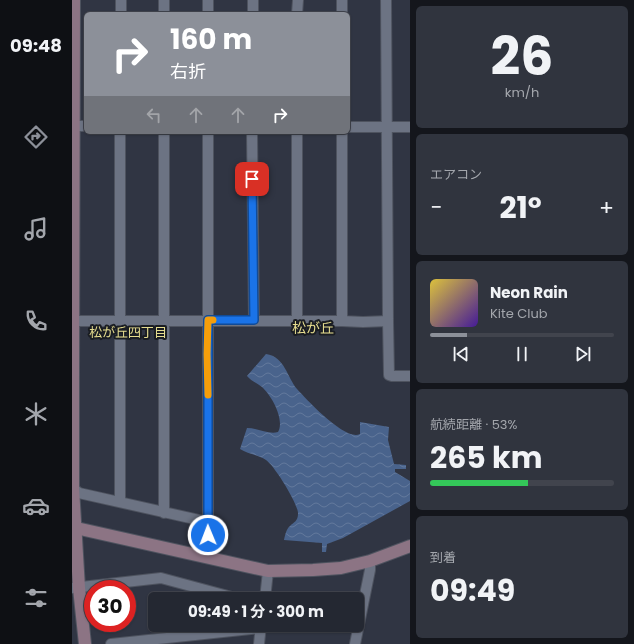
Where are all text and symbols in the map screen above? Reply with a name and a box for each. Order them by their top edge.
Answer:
text: 160 m [170,20,252,59]
text: 26 [491,20,553,93]
icon: right [104,28,156,80]
text: 09:48 [10,33,62,58]
text: 右折 [170,59,206,84]
text: km/h [505,83,539,102]
icon: left [143,104,165,126]
icon: ahead [185,104,207,126]
icon: ahead [227,104,249,126]
icon: right [269,104,291,126]
icon: directions [22,123,50,151]
pin [235,162,269,196]
text: エアコン [430,165,482,184]
icon: arrive [241,168,263,190]
text: 21° [499,186,542,229]
text: − [430,192,442,223]
text: + [599,192,614,223]
icon: music [22,215,50,243]
text: Neon Rain [490,282,568,303]
text: Kite Club [490,304,548,323]
icon: phone [22,307,50,335]
district label: 松が丘 [292,318,334,338]
district label: 松が丘四丁目 [89,323,167,342]
icon: previous [450,343,472,365]
icon: pause [511,343,533,365]
icon: next [572,343,594,365]
icon: climate [22,400,50,428]
text: 航続距離 · 53% [430,415,517,434]
text: 265 km [430,436,542,479]
icon: car [22,492,50,520]
position arrow [187,514,229,556]
text: 到着 [430,548,456,567]
text: 09:49 [430,569,515,612]
speed limit sign: 30 [84,580,136,632]
icon: filters [22,584,50,612]
text: 09:49 · 1 分 · 300 m [188,601,324,622]

